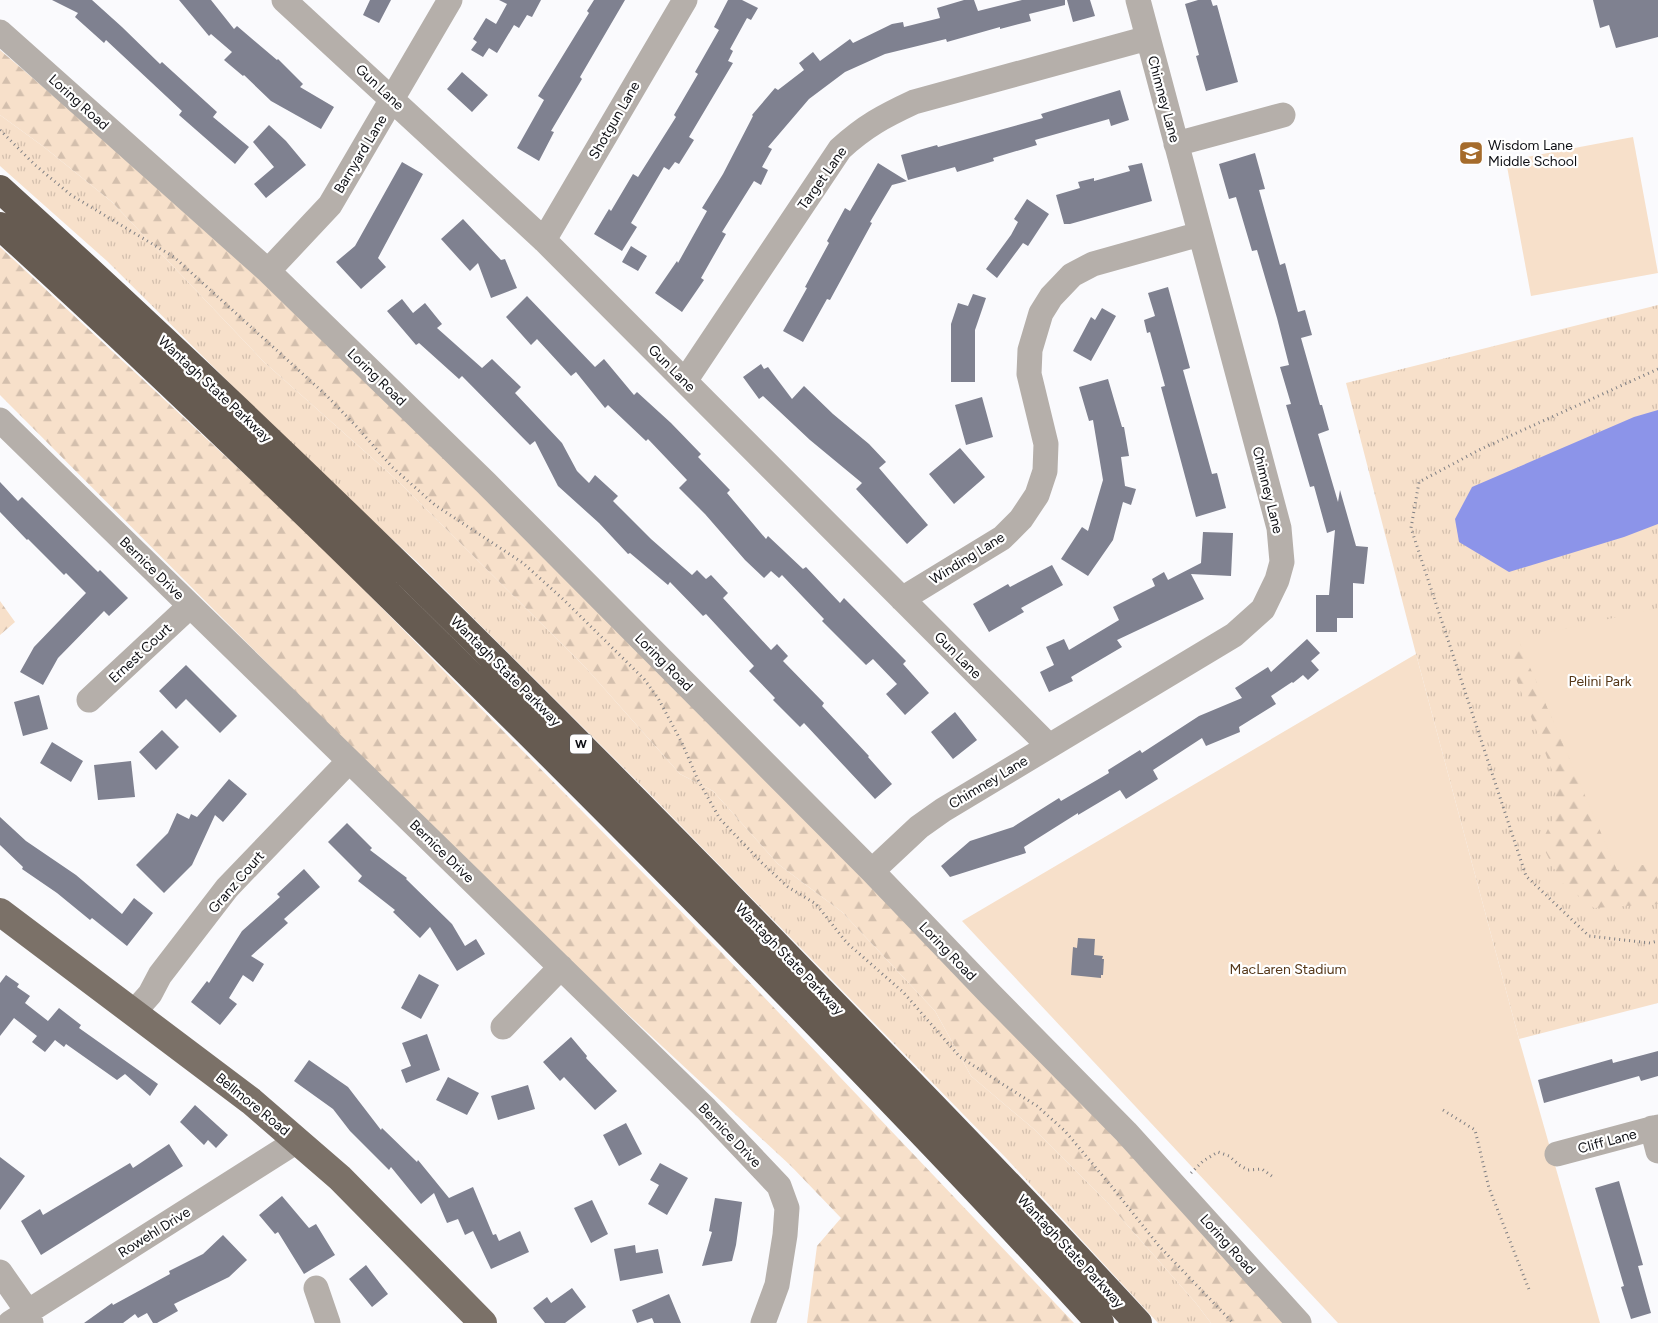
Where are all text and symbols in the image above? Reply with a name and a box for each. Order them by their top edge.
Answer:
street label: Chimney Lane [1144,54,1183,145]
street label: Gun Lane [352,61,408,114]
street label: Loring Road [45,71,112,134]
street label: Shotgun Lane [585,78,644,162]
street label: Barnyard Lane [330,112,391,197]
place label: Wisdom Lane Middle School [1488,137,1577,170]
school or university icon: Wisdom Lane Middle School [1458,140,1484,166]
street label: Target Lane [794,143,851,213]
street label: Wantagh State Parkway [154,332,275,447]
street label: Gun Lane [645,341,699,396]
street label: Loring Road [344,345,410,410]
street label: Chimney Lane [1248,445,1287,536]
street label: Winding Lane [927,528,1008,588]
street label: Bernice Drive [116,533,188,604]
street label: Wantagh State Parkway [447,613,565,730]
street label: Ernest Court [105,620,175,687]
street label: Gun Lane [931,628,985,683]
street label: Loring Road [631,630,696,695]
park label: Pelini Park [1568,673,1632,690]
road number: W [570,734,592,754]
street label: Chimney Lane [946,752,1031,813]
street label: Bernice Drive [406,816,478,887]
street label: Granz Court [205,848,268,917]
street label: Wantagh State Parkway [732,900,848,1019]
street label: Loring Road [915,918,980,984]
park label: MacLaren Stadium [1230,961,1346,978]
street label: Bellmore Road [212,1069,293,1139]
street label: Bernice Drive [695,1100,765,1171]
street label: Cliff Lane [1576,1125,1639,1157]
street label: Wantagh State Parkway [1014,1191,1128,1312]
street label: Rowehl Drive [115,1203,194,1261]
street label: Loring Road [1196,1211,1259,1278]

